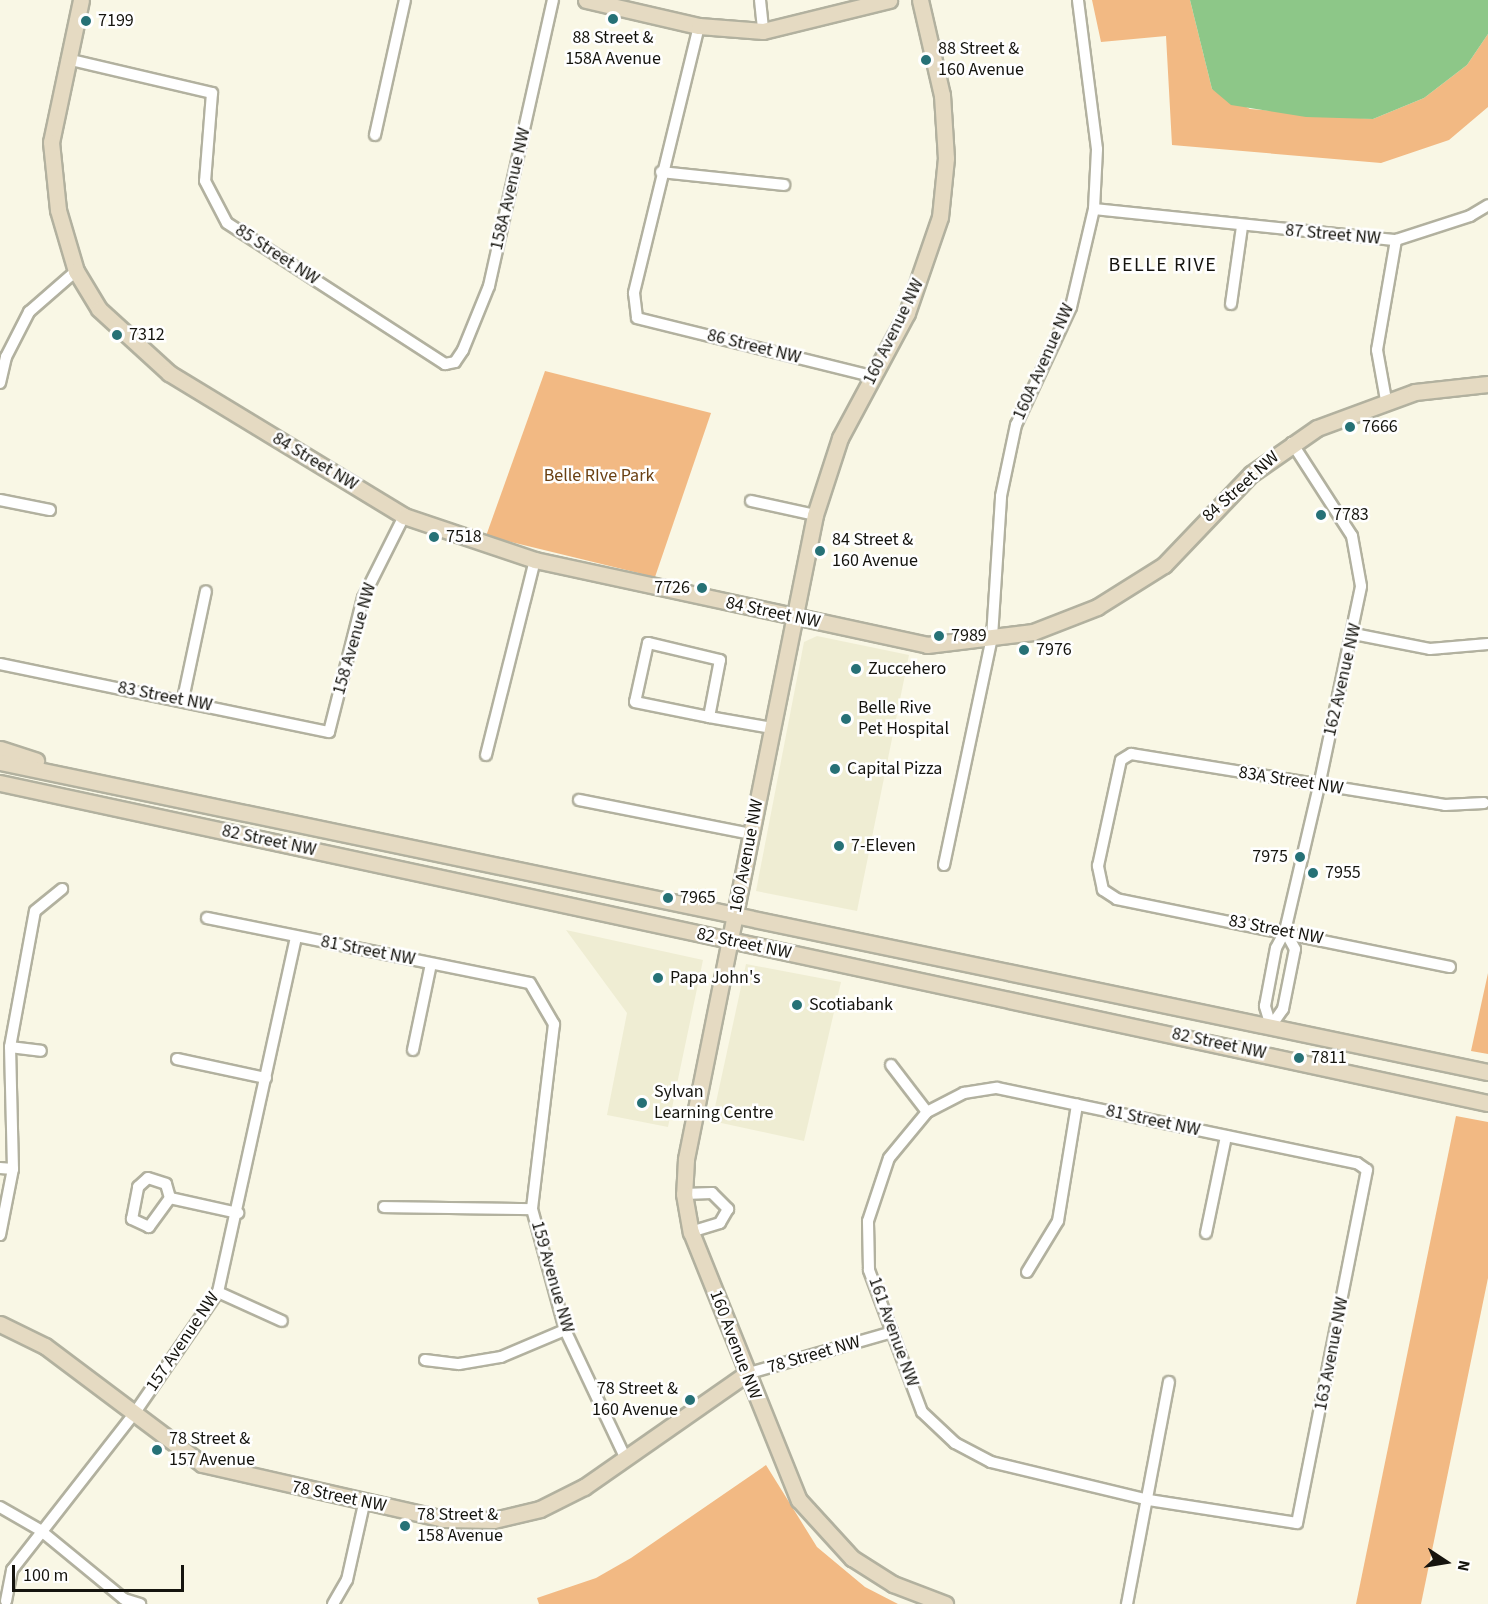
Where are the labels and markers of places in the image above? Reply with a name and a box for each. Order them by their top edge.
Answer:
place label: 7199 [98,10,134,32]
marker: 88 Street & 158A Avenue [606,12,620,26]
marker: 7199 [79,14,93,28]
place label: 88 Street & 158A Avenue [565,28,661,70]
place label: 88 Street & 160 Avenue [938,39,1024,82]
marker: 88 Street & 160 Avenue [919,53,933,67]
place label: 7312 [129,324,165,346]
marker: 7312 [110,328,124,342]
place label: 7666 [1362,416,1398,438]
marker: 7666 [1343,420,1357,434]
place label: 7783 [1333,504,1369,526]
marker: 7783 [1314,508,1328,522]
place label: 7518 [446,526,482,548]
marker: 7518 [427,530,441,544]
place label: 84 Street & 160 Avenue [832,530,918,572]
marker: 84 Street & 160 Avenue [813,544,827,558]
place label: 7726 [654,577,690,599]
marker: 7726 [695,581,709,595]
place label: 7989 [951,625,987,647]
marker: 7989 [932,629,946,643]
place label: 7976 [1036,639,1072,661]
marker: 7976 [1017,643,1031,657]
place label: Zuccehero [868,658,946,680]
marker: Zuccehero [849,662,863,676]
place label: Belle Rive Pet Hospital [858,698,949,740]
marker: Belle Rive Pet Hospital [839,712,853,726]
place label: Capital Pizza [847,758,942,780]
marker: Capital Pizza [828,762,842,776]
place label: 7-Eleven [851,835,916,857]
marker: 7-Eleven [832,839,846,853]
place label: 7975 [1252,846,1288,868]
marker: 7975 [1293,850,1307,864]
place label: 7955 [1325,862,1361,884]
marker: 7955 [1306,866,1320,880]
place label: 7965 [680,887,716,909]
marker: 7965 [661,891,675,905]
place label: Papa John's [670,967,761,989]
marker: Papa John's [651,971,665,985]
place label: Scotiabank [809,994,893,1016]
marker: Scotiabank [790,998,804,1012]
place label: 7811 [1311,1047,1347,1069]
marker: 7811 [1292,1051,1306,1065]
place label: Sylvan Learning Centre [654,1082,773,1124]
marker: Sylvan Learning Centre [635,1096,649,1110]
place label: 78 Street & 160 Avenue [592,1379,678,1422]
marker: 78 Street & 160 Avenue [683,1393,697,1407]
place label: 78 Street & 157 Avenue [169,1429,255,1472]
marker: 78 Street & 157 Avenue [150,1443,164,1457]
place label: 78 Street & 158 Avenue [417,1505,503,1547]
marker: 78 Street & 158 Avenue [398,1519,412,1533]

